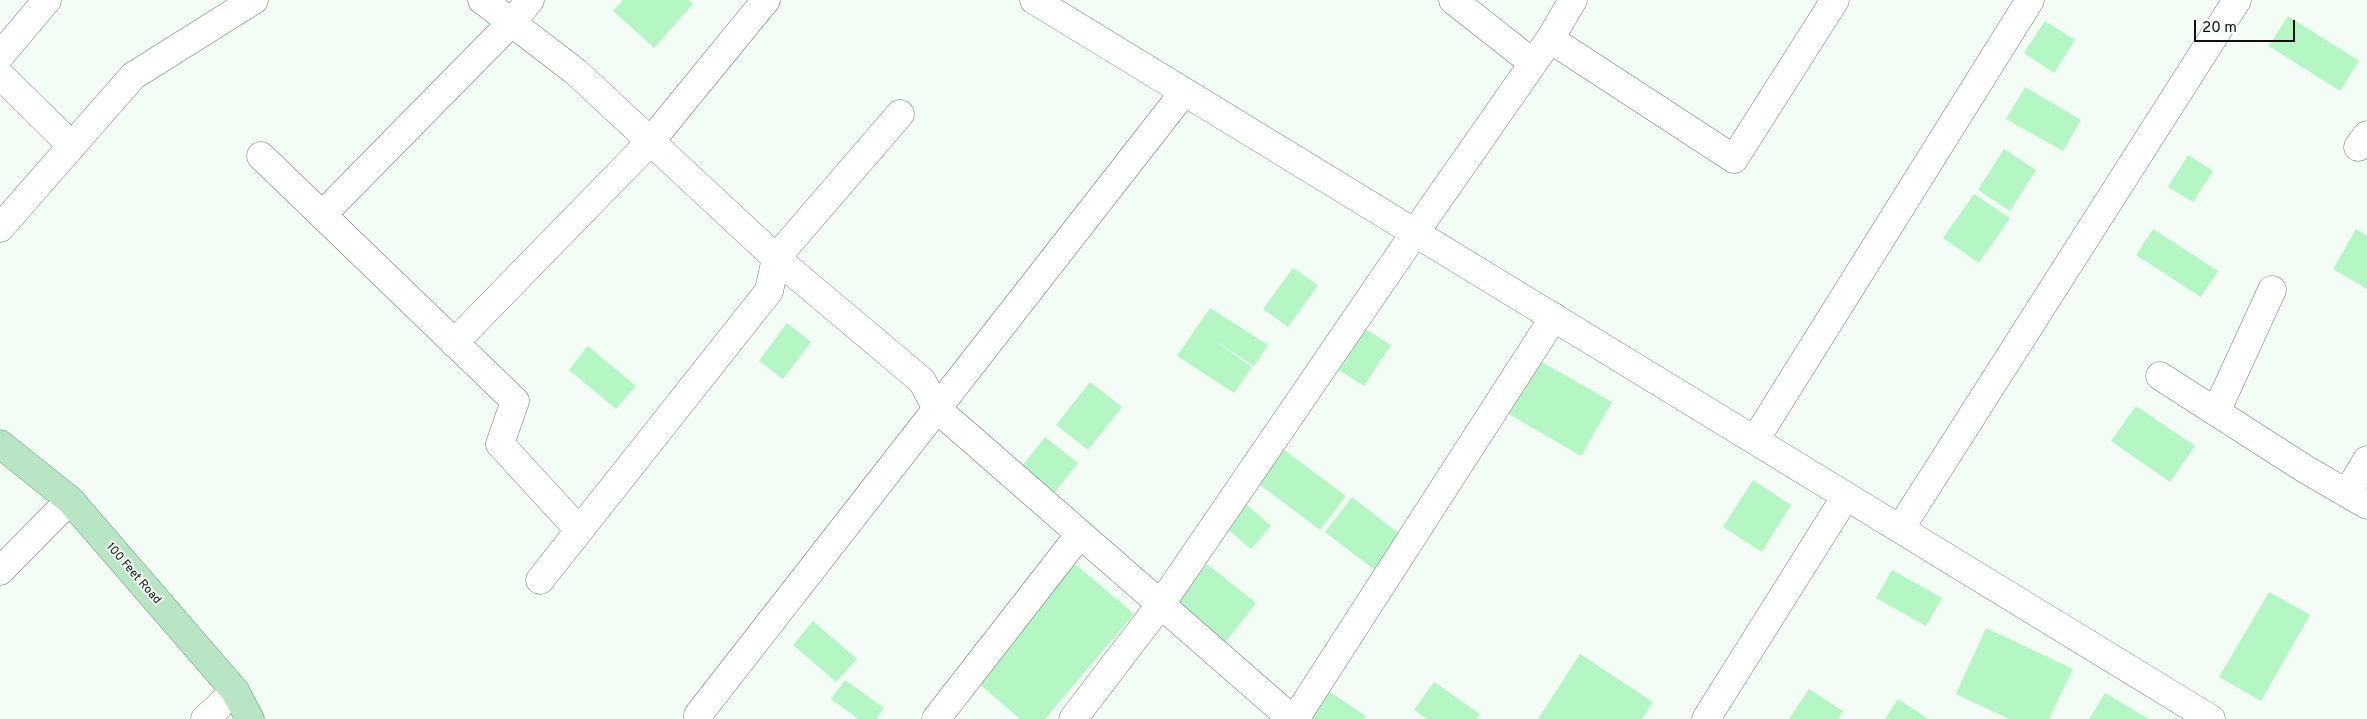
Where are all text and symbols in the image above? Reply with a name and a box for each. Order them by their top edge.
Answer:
scale bar [2197,10,2298,42]
text: 20 m [2202,19,2237,38]
street label: 100 Feet Road [102,540,164,608]

